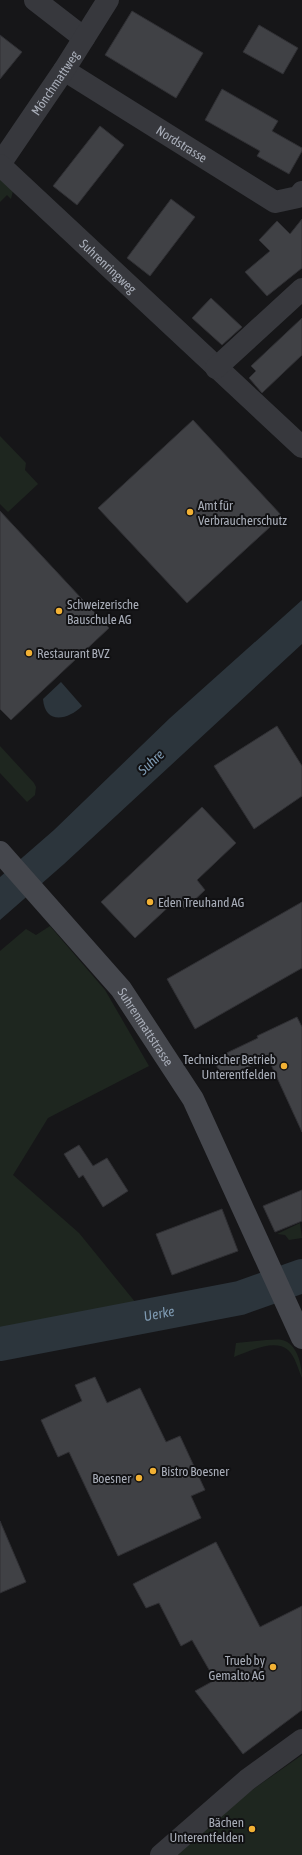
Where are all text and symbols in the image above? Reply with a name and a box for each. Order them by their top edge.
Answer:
street label: Mönchmattweg [28,48,82,118]
street label: Nordstrasse [154,122,210,165]
street label: Suhrenringweg [77,236,140,296]
place label: Amt für Verbraucherschutz [198,498,287,528]
marker: Amt für Verbraucherschutz [185,507,195,517]
place label: Schweizerische Bauschule AG [67,597,139,627]
marker: Schweizerische Bauschule AG [54,606,64,616]
place label: Restaurant BVZ [37,646,110,661]
marker: Restaurant BVZ [24,648,34,658]
water label: Suhre [134,746,167,779]
place label: Eden Treuhand AG [158,895,245,910]
marker: Eden Treuhand AG [145,897,155,907]
street label: Suhrenmattstrasse [115,985,177,1069]
place label: Technischer Betrieb Unterentfelden [183,1052,276,1082]
marker: Technischer Betrieb Unterentfelden [279,1061,289,1071]
water label: Uerke [142,1303,176,1324]
place label: Bistro Boesner [161,1464,229,1479]
marker: Bistro Boesner [148,1466,158,1476]
place label: Boesner [92,1471,131,1486]
marker: Boesner [134,1473,144,1483]
place label: Trueb by Gemalto AG [209,1653,266,1683]
marker: Trueb by Gemalto AG [268,1662,278,1672]
place label: Bächen Unterentfelden [170,1815,244,1845]
marker: Bächen Unterentfelden [247,1824,257,1834]

